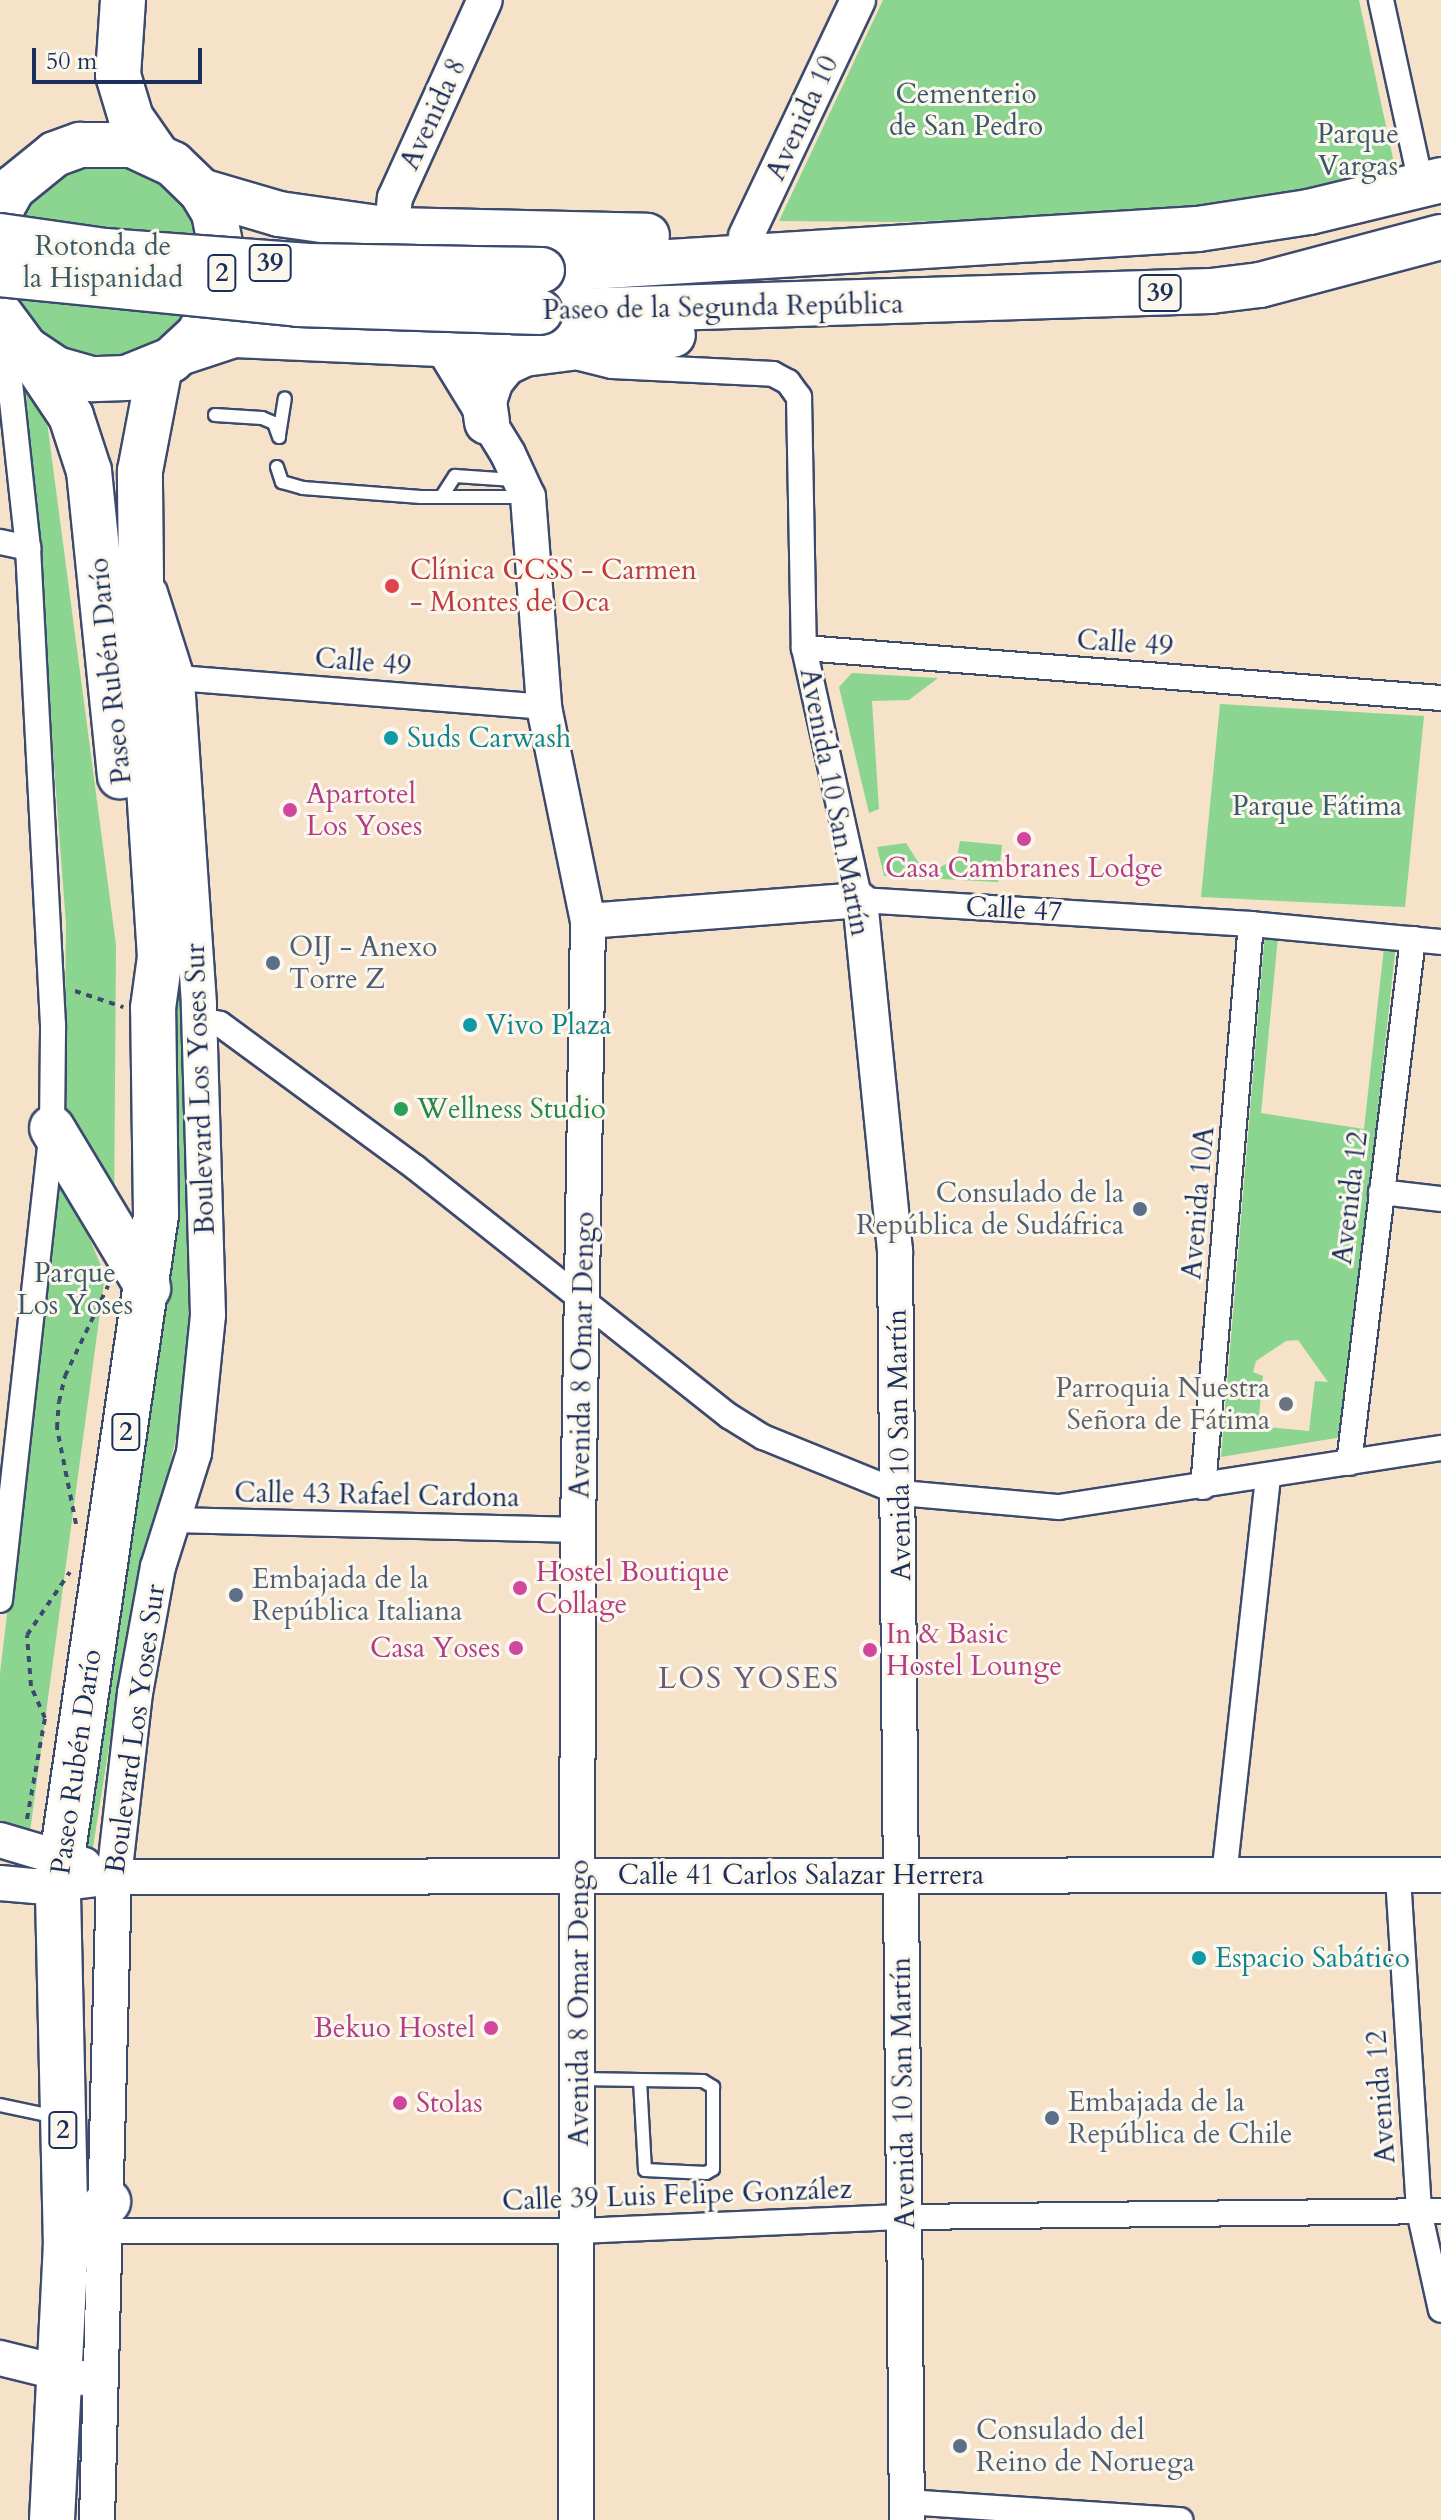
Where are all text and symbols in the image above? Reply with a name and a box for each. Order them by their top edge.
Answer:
scale bar [36,32,206,82]
text: 50 m [46,45,97,78]
street label: Avenida 10 [759,50,845,186]
street label: Avenida 8 [393,53,473,175]
park label: Cementerio de San Pedro [889,77,1043,143]
park label: Parque Vargas [1317,117,1399,183]
park label: Rotonda de la Hispanidad [23,229,183,295]
road number: 39 [248,241,292,285]
road number: 2 [206,251,238,295]
road number: 39 [1138,271,1182,315]
street label: Paseo de la Segunda República [542,287,904,327]
place label: Clínica CCSS - Carmen - Montes de Oca [410,553,697,619]
street label: Paseo Rubén Darío [81,556,139,786]
marker: Clínica CCSS - Carmen - Montes de Oca [381,575,403,597]
street label: Calle 49 [1076,623,1174,663]
street label: Calle 49 [313,641,413,683]
street label: Avenida 10 San Martín [793,665,877,939]
place label: Suds Carwash [407,721,571,755]
marker: Suds Carwash [382,729,400,747]
place label: Apartotel Los Yoses [306,777,422,843]
park label: Parque Fátima [1232,789,1402,823]
marker: Apartotel Los Yoses [281,801,299,819]
marker: Casa Cambranes Lodge [1015,830,1033,848]
place label: Casa Cambranes Lodge [885,851,1163,885]
street label: Calle 47 [965,890,1063,928]
place label: OIJ - Anexo Torre Z [289,930,437,996]
street label: Boulevard Los Yoses Sur [178,943,222,1235]
marker: OIJ - Anexo Torre Z [264,954,282,972]
place label: Vivo Plaza [486,1008,612,1042]
marker: Vivo Plaza [461,1016,479,1034]
place label: Wellness Studio [417,1092,606,1126]
marker: Wellness Studio [392,1100,410,1118]
street label: Avenida 10A [1175,1125,1221,1281]
street label: Avenida 12 [1325,1130,1375,1266]
place label: Consulado de la República de Sudáfrica [856,1176,1124,1242]
marker: Consulado de la República de Sudáfrica [1131,1200,1149,1218]
street label: Avenida 8 Omar Dengo [563,1211,601,1499]
park label: Parque Los Yoses [17,1256,133,1322]
street label: Avenida 10 San Martín [880,1309,918,1581]
place label: Parroquia Nuestra Señora de Fátima [1055,1371,1270,1437]
marker: Parroquia Nuestra Señora de Fátima [1277,1395,1295,1413]
road number: 2 [110,1410,142,1454]
street label: Calle 43 Rafael Cardona [234,1476,520,1514]
place label: Hostel Boutique Collage [536,1555,729,1621]
place label: Embajada de la República Italiana [252,1562,462,1628]
marker: Hostel Boutique Collage [511,1579,529,1597]
street label: Boulevard Los Yoses Sur [98,1582,172,1876]
marker: Embajada de la República Italiana [227,1586,245,1604]
place label: In & Basic Hostel Lounge [886,1617,1062,1683]
place label: Casa Yoses [370,1631,500,1665]
marker: Casa Yoses [507,1639,525,1657]
marker: In & Basic Hostel Lounge [861,1641,879,1659]
street label: Paseo Rubén Darío [44,1647,108,1877]
district label: LOS YOSES [658,1661,840,1697]
street label: Calle 41 Carlos Salazar Herrera [618,1858,984,1892]
street label: Avenida 8 Omar Dengo [562,1860,596,2146]
place label: Espacio Sabático [1215,1941,1410,1975]
marker: Espacio Sabático [1190,1949,1208,1967]
street label: Avenida 10 San Martín [884,1957,922,2229]
place label: Bekuo Hostel [314,2011,475,2045]
marker: Bekuo Hostel [482,2019,500,2037]
street label: Avenida 12 [1360,2029,1402,2165]
place label: Embajada de la República de Chile [1068,2085,1292,2151]
place label: Stolas [416,2086,483,2120]
marker: Stolas [391,2094,409,2112]
road number: 2 [47,2108,79,2152]
marker: Embajada de la República de Chile [1043,2109,1061,2127]
street label: Calle 39 Luis Felipe González [501,2172,853,2218]
place label: Consulado del Reino de Noruega [976,2413,1195,2479]
marker: Consulado del Reino de Noruega [951,2437,969,2455]

